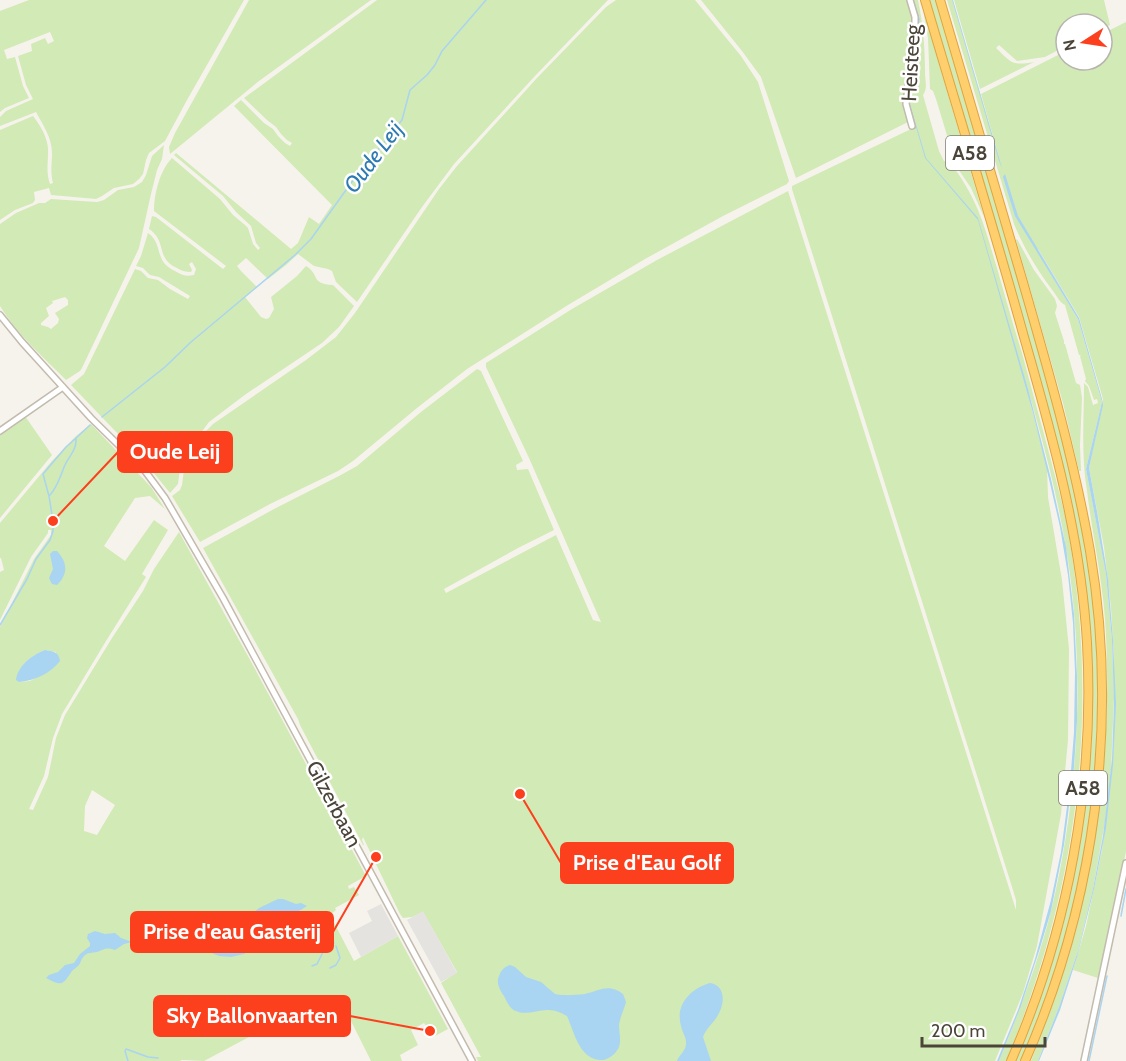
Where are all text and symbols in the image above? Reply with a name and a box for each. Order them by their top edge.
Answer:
north arrow [1054,12,1114,72]
street label: Heisteeg [896,23,925,102]
text: N [1059,38,1080,53]
water label: Oude Leij [338,116,409,198]
road number: A58 [946,136,994,170]
callout: Oude Leij [118,432,232,472]
text: Oude Leij [130,438,220,465]
street label: Gilzerbaan [301,756,368,851]
road number: A58 [1059,771,1107,805]
callout: Prise d'Eau Golf [561,843,733,883]
text: Prise d'Eau Golf [573,849,722,876]
callout: Prise d'eau Gasterij [131,912,333,952]
text: Prise d'eau Gasterij [143,918,321,945]
callout: Sky Ballonvaarten [154,996,350,1036]
text: Sky Ballonvaarten [166,1002,338,1029]
scale bar [922,1010,1045,1048]
text: 200 m [931,1020,985,1042]

